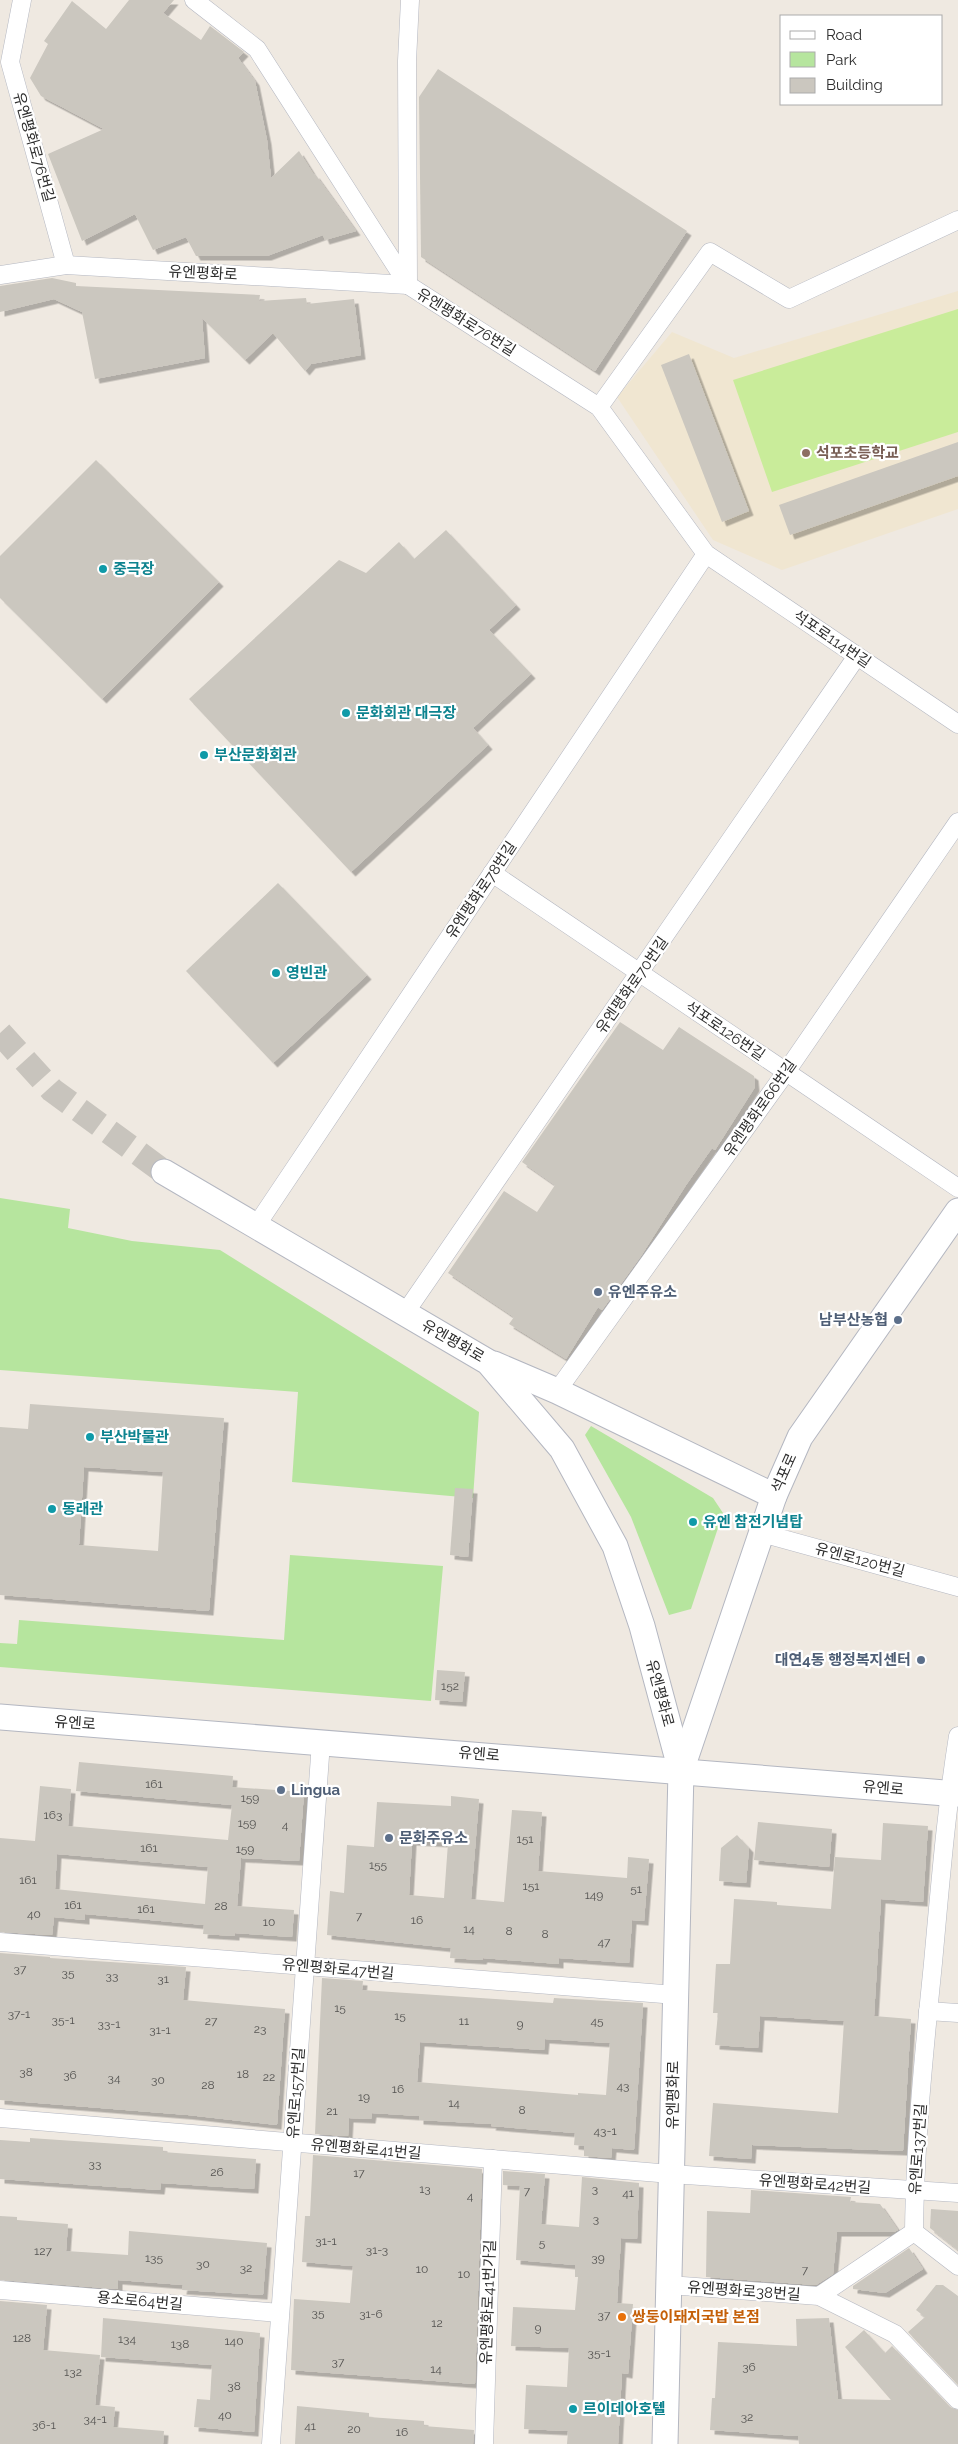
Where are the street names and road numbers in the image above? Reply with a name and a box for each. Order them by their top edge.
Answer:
street label: 유엔평화로76번길 [10,90,58,204]
street label: 유엔평화로 [168,262,238,284]
street label: 유엔평화로76번길 [413,284,519,360]
street label: 석포로114번길 [790,606,874,672]
street label: 유엔평화로78번길 [442,838,520,942]
street label: 유엔평화로70번길 [592,933,672,1037]
street label: 석포로126번길 [682,998,768,1064]
street label: 유엔평화로66번길 [720,1056,800,1160]
street label: 유엔평화로 [419,1316,487,1366]
street label: 석포로 [767,1450,801,1496]
street label: 유엔로120번길 [813,1539,907,1581]
street label: 유엔평화로 [642,1657,678,1729]
street label: 유엔로 [54,1713,96,1733]
street label: 유엔로 [458,1743,500,1765]
street label: 유엔로 [862,1777,904,1799]
street label: 유엔평화로47번길 [281,1955,395,1983]
street label: 유엔로157번길 [284,2047,308,2139]
street label: 유엔평화로 [663,2060,683,2130]
street label: 유엔로137번길 [906,2103,930,2195]
street label: 유엔평화로41번길 [310,2135,422,2163]
street label: 유엔평화로42번길 [758,2171,872,2197]
street label: 유엔평화로41번가길 [477,2239,499,2365]
street label: 유엔평화로38번길 [687,2278,801,2304]
street label: 용소로64번길 [96,2288,184,2314]

